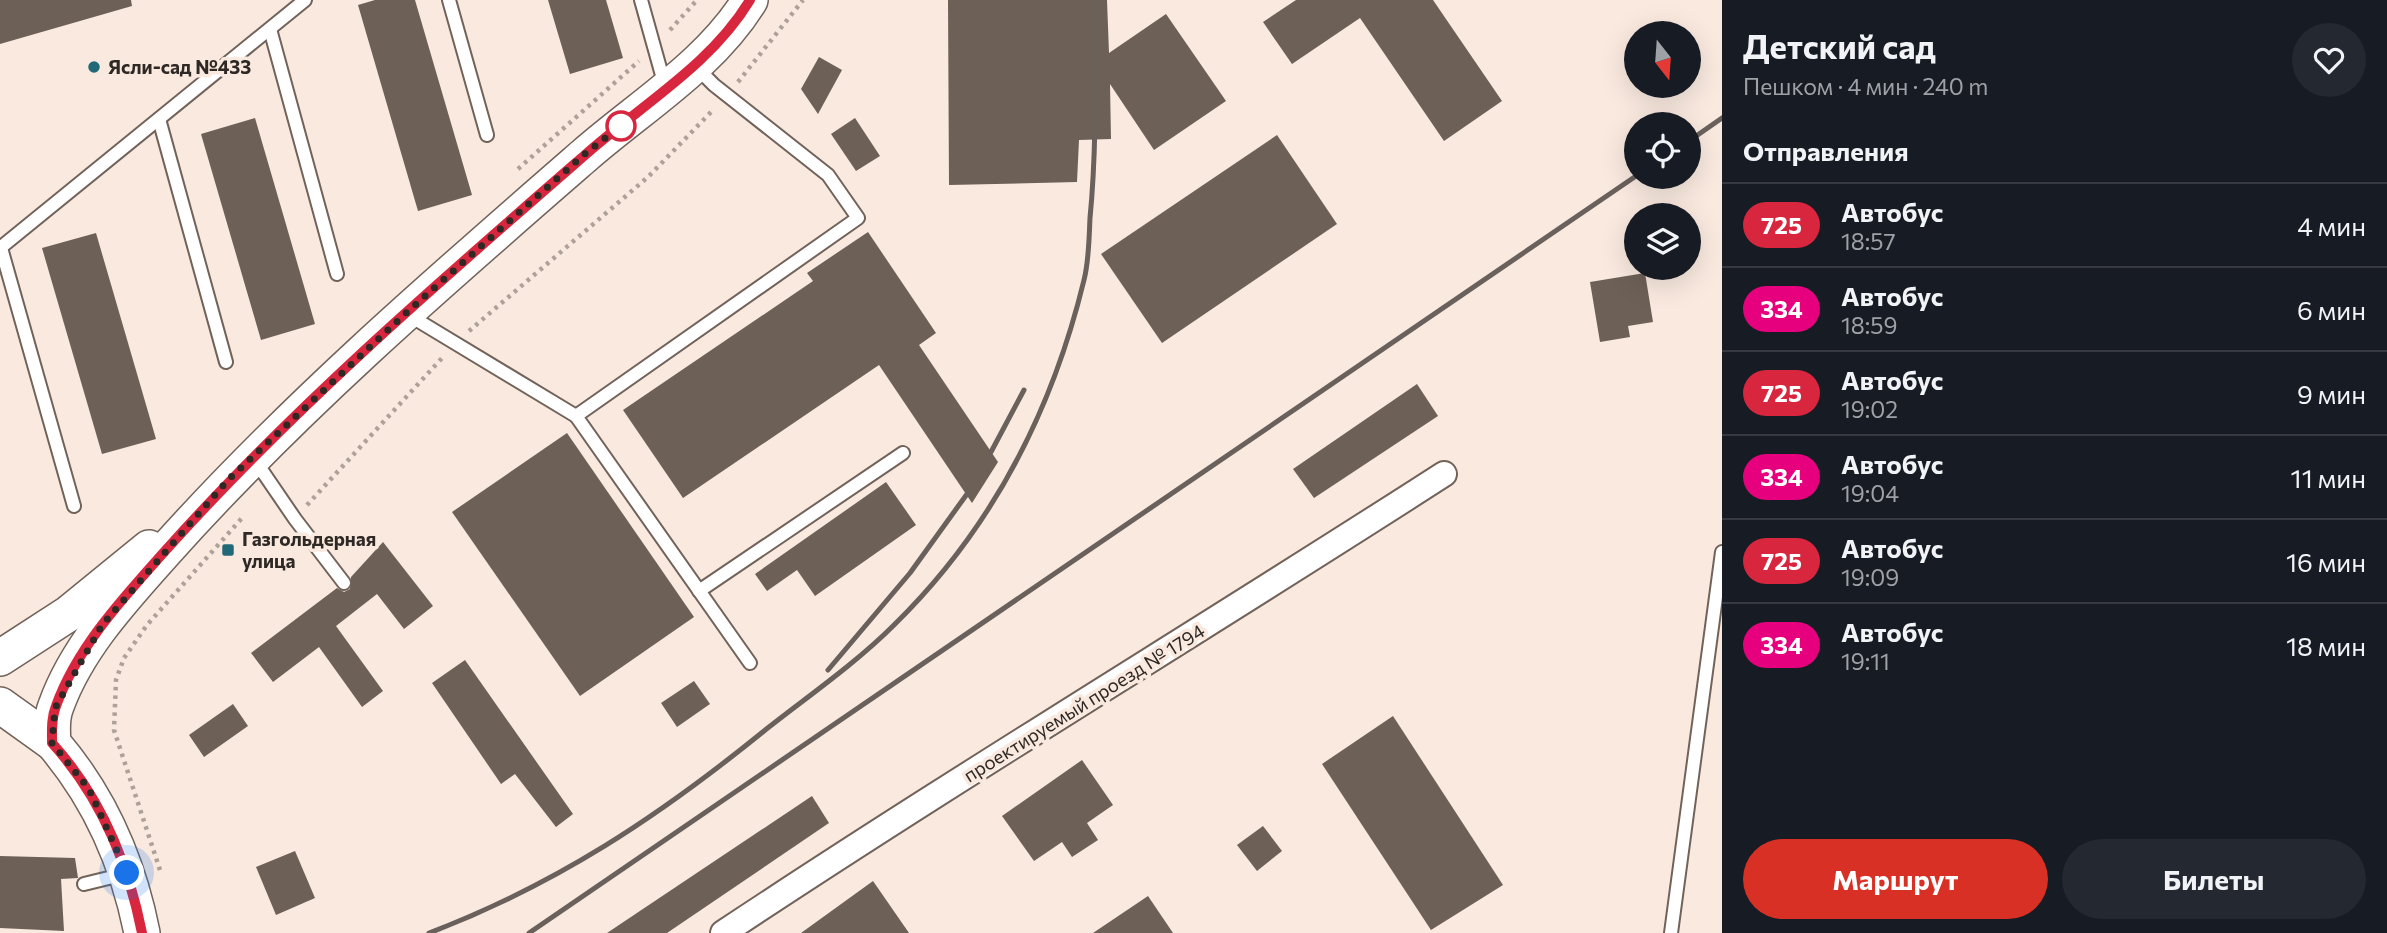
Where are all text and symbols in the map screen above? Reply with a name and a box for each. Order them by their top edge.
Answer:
north arrow [1624,21,1701,98]
map controls [1624,21,1701,280]
button: heart [2292,23,2366,97]
text: Детский сад [1743,25,1936,66]
place label: Ясли-сад №433 [108,55,251,78]
marker: Ясли-сад №433 [86,59,102,75]
text: Пешком · 4 мин · 240 m [1743,72,1988,100]
unlabelled marker [606,111,636,141]
button: locate [1624,112,1701,189]
text: Отправления [1743,135,1909,166]
text: Автобус [1841,196,1943,227]
button: layers [1624,203,1701,280]
text: 725 [1761,210,1802,239]
text: 4 мин [2297,210,2366,241]
text: 18:57 [1841,227,1896,255]
text: Автобус [1841,280,1943,311]
text: 334 [1760,294,1803,323]
text: 6 мин [2297,294,2366,325]
text: 18:59 [1841,311,1897,339]
text: Автобус [1841,364,1943,395]
text: 725 [1761,378,1802,407]
text: 9 мин [2297,378,2366,409]
text: 19:02 [1841,395,1898,423]
text: Автобус [1841,448,1943,479]
text: 334 [1760,462,1803,491]
text: 11 мин [2291,462,2366,493]
text: 19:04 [1841,479,1899,507]
place label: Газгольдерная улица [242,527,376,572]
text: Автобус [1841,532,1943,563]
marker: Газгольдерная улица [220,542,236,558]
text: 725 [1761,546,1802,575]
text: 16 мин [2286,546,2366,577]
text: 19:09 [1841,563,1899,591]
text: Автобус [1841,616,1943,647]
street label: проектируемый проезд № 1794 [959,619,1208,786]
text: 334 [1760,630,1803,659]
text: 18 мин [2286,630,2366,661]
text: 19:11 [1841,647,1890,675]
button: Маршрут [1743,839,2048,919]
button: Билеты [2062,839,2366,919]
your location [109,855,144,890]

